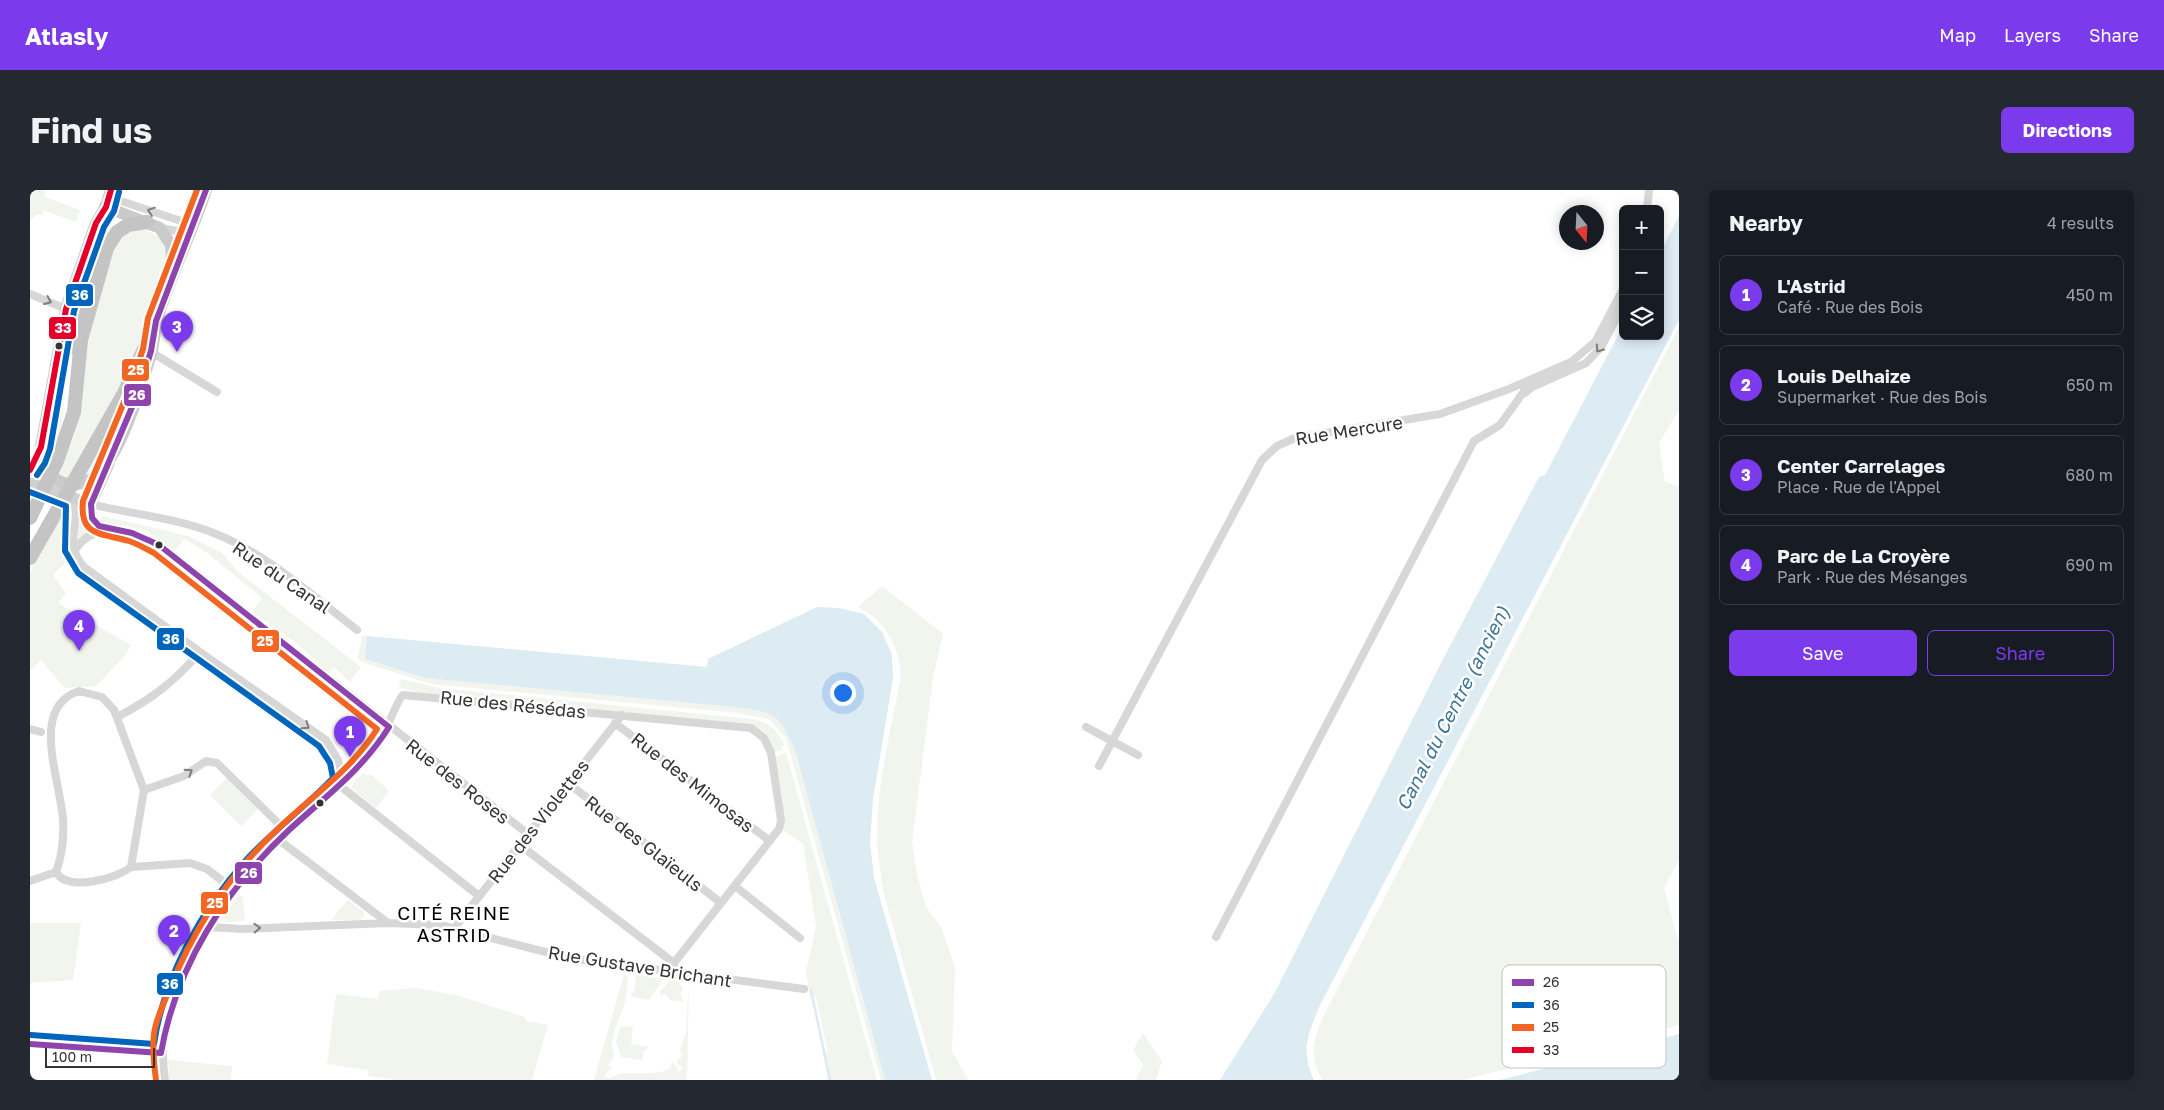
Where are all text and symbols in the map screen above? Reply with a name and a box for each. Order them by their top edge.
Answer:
text: Atlasly [25,21,108,50]
text: Map [1939,24,1976,46]
text: Layers [2004,24,2061,46]
text: Share [2089,24,2139,46]
button: Directions [2001,107,2134,153]
text: Find us [30,109,152,151]
north arrow [1559,205,1604,250]
map controls [1619,205,1664,340]
button: + [1619,205,1664,250]
one-way arrow [147,207,156,217]
text: Nearby [1729,210,1803,236]
text: 4 results [2047,213,2114,233]
button: − [1619,250,1664,295]
text: L'Astrid [1777,274,1845,297]
line badge: 36 [65,283,94,307]
text: 1 [1742,285,1750,305]
text: 450 m [2066,285,2113,305]
text: 36 [71,286,89,303]
one-way arrow [43,295,52,306]
button: layers [1619,295,1664,340]
text: Café · Rue des Bois [1777,297,1923,317]
pin: 3 [161,311,193,352]
line badge: 33 [48,316,77,340]
text: 33 [54,319,72,336]
unlabelled marker [54,341,64,351]
one-way arrow [1596,343,1605,353]
line badge: 25 [121,358,150,382]
text: 25 [127,361,145,378]
text: Louis Delhaize [1777,364,1911,387]
text: 2 [1741,375,1751,395]
text: 650 m [2066,375,2113,395]
line badge: 26 [123,383,152,407]
text: 26 [128,386,146,403]
text: Supermarket · Rue des Bois [1777,387,1987,407]
street label: Rue Mercure [1294,411,1404,449]
text: Center Carrelages [1777,454,1945,477]
text: 3 [1741,465,1751,485]
text: 680 m [2065,465,2113,485]
text: Place · Rue de l'Appel [1777,477,1941,497]
street label: Rue du Canal [229,536,335,618]
unlabelled marker [154,540,164,550]
text: Parc de La Croyère [1777,544,1950,567]
text: 4 [1741,555,1751,575]
text: 690 m [2066,555,2113,575]
text: Park · Rue des Mésanges [1777,567,1968,587]
water label: Canal du Centre (ancien) [1390,601,1514,814]
pin: 4 [63,610,95,651]
line badge: 36 [156,627,185,651]
line badge: 25 [251,629,280,653]
text: 36 [162,630,180,647]
button: Save [1729,630,1917,676]
button: Share [1927,630,2114,676]
text: 25 [256,632,274,649]
your location [830,680,856,706]
street label: Rue des Résédas [439,685,587,723]
pin: 1 [334,716,366,757]
one-way arrow [300,720,310,729]
street label: Rue des Mimosas [627,727,759,837]
street label: Rue des Roses [402,734,514,828]
street label: Rue des Violettes [483,755,593,887]
one-way arrow [184,769,193,778]
street label: Rue des Glaïeuls [581,790,707,896]
unlabelled marker [315,798,325,808]
line badge: 26 [234,861,263,885]
text: 26 [240,864,258,881]
line badge: 25 [200,891,229,915]
text: 25 [206,894,224,911]
district label: CITÉ REINE ASTRID [397,901,511,946]
pin: 2 [158,915,190,956]
one-way arrow [254,923,262,934]
street label: Rue Gustave Brichant [547,941,733,991]
legend [1502,965,1666,1068]
line badge: 36 [156,972,184,996]
text: 26 [1543,973,1560,990]
text: 36 [161,975,179,992]
text: 36 [1543,996,1560,1013]
text: 25 [1543,1018,1559,1035]
text: 33 [1543,1041,1559,1058]
scale bar [45,1045,155,1068]
text: 100 m [52,1048,92,1065]

